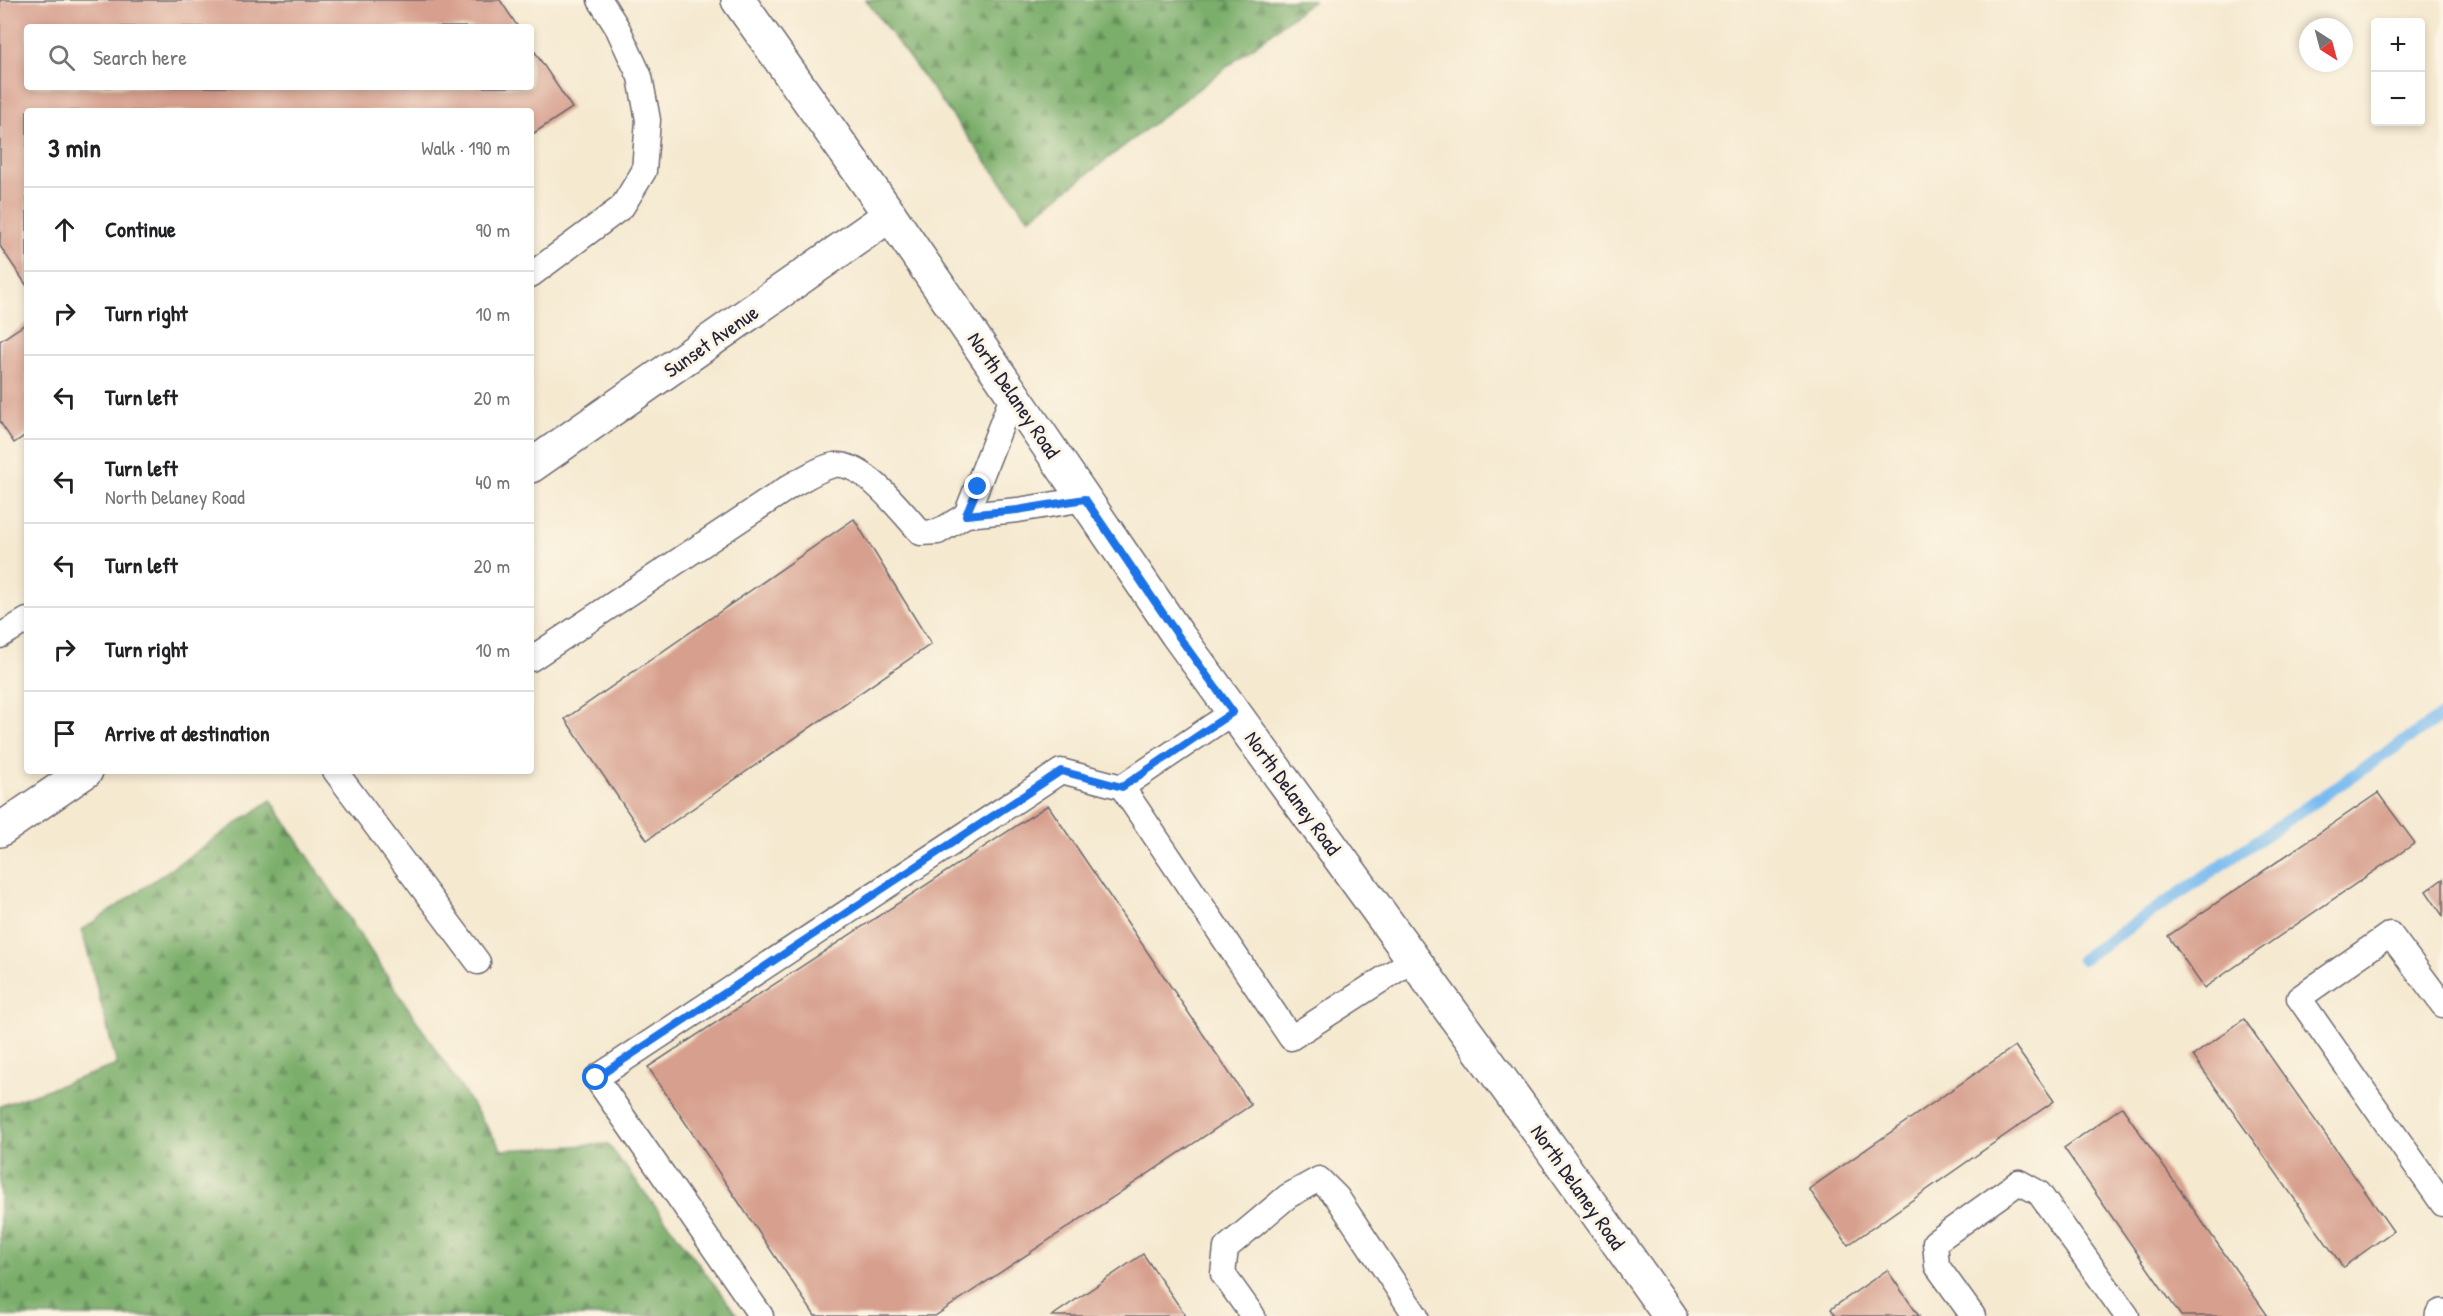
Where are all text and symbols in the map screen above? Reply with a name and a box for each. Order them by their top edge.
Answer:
north arrow [2299,18,2353,72]
map controls [2371,18,2425,126]
button: + [2371,18,2425,72]
search box [24,24,534,90]
icon: search [45,41,78,74]
text: Search here [93,42,187,72]
button: − [2371,72,2425,126]
text: 3 min [48,130,101,165]
text: Walk · 190 m [421,134,510,161]
icon: ahead [48,213,81,246]
text: Continue [105,214,176,244]
text: 90 m [476,216,510,243]
icon: right [48,297,81,330]
text: Turn right [105,298,188,328]
street label: Sunset Avenue [658,298,764,384]
text: 10 m [476,300,510,327]
street label: North Delaney Road [961,326,1067,464]
icon: left [48,381,81,414]
text: Turn left [105,382,178,412]
text: 20 m [473,384,510,411]
text: Turn left [105,453,178,483]
icon: left [48,465,81,498]
text: 40 m [475,468,510,495]
route end [964,473,990,499]
text: North Delaney Road [105,483,245,510]
icon: left [48,549,81,582]
text: Turn left [105,550,178,580]
text: 20 m [473,552,510,579]
icon: right [48,633,81,666]
text: Turn right [105,634,188,664]
text: 10 m [476,636,510,663]
icon: arrive [48,717,81,750]
text: Arrive at destination [105,718,270,748]
street label: North Delaney Road [1238,725,1348,861]
route start [582,1064,608,1090]
street label: North Delaney Road [1524,1119,1632,1255]

